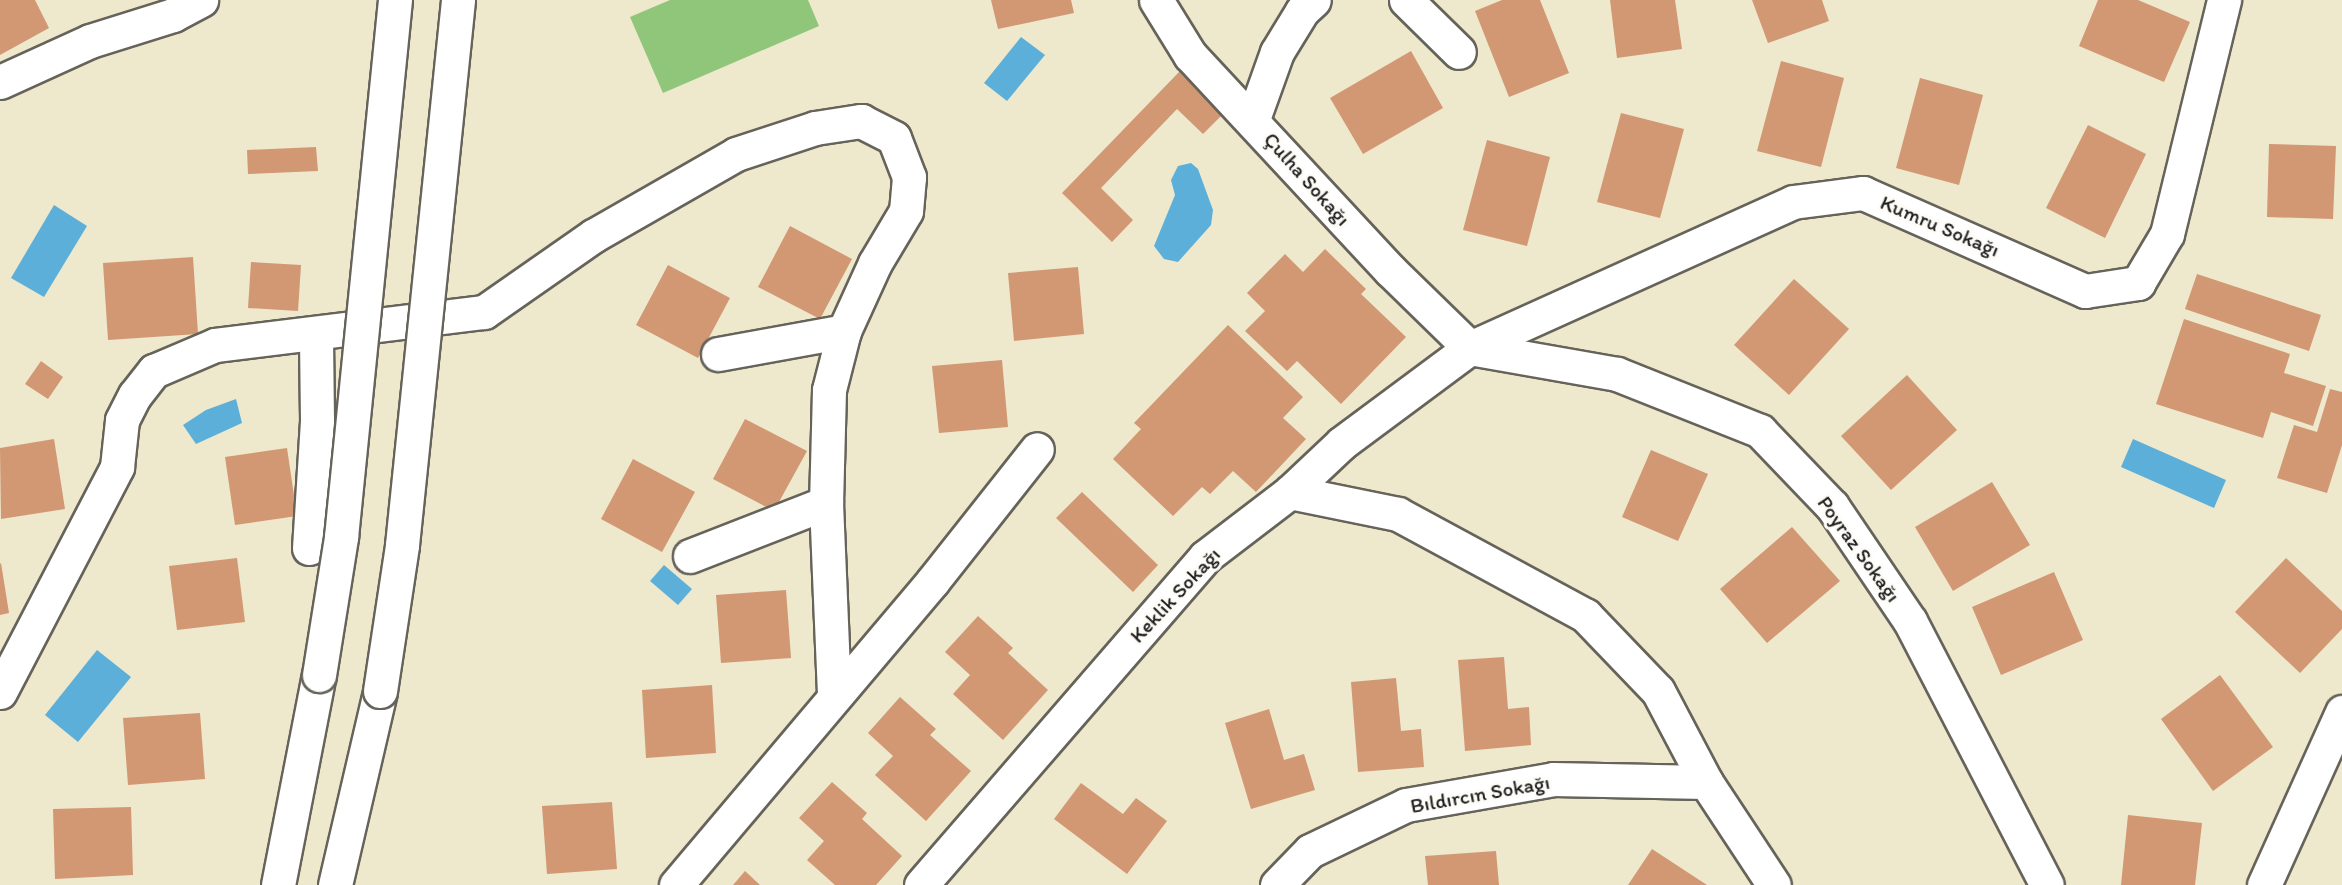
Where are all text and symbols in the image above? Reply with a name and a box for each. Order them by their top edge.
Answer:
street label: Çulha Sokağı [1259,127,1355,231]
street label: Kumru Sokağı [1877,190,2003,262]
street label: Poyraz Sokağı [1812,491,1906,607]
street label: Keklik Sokağı [1125,542,1225,648]
street label: Bıldırcın Sokağı [1408,769,1552,819]

